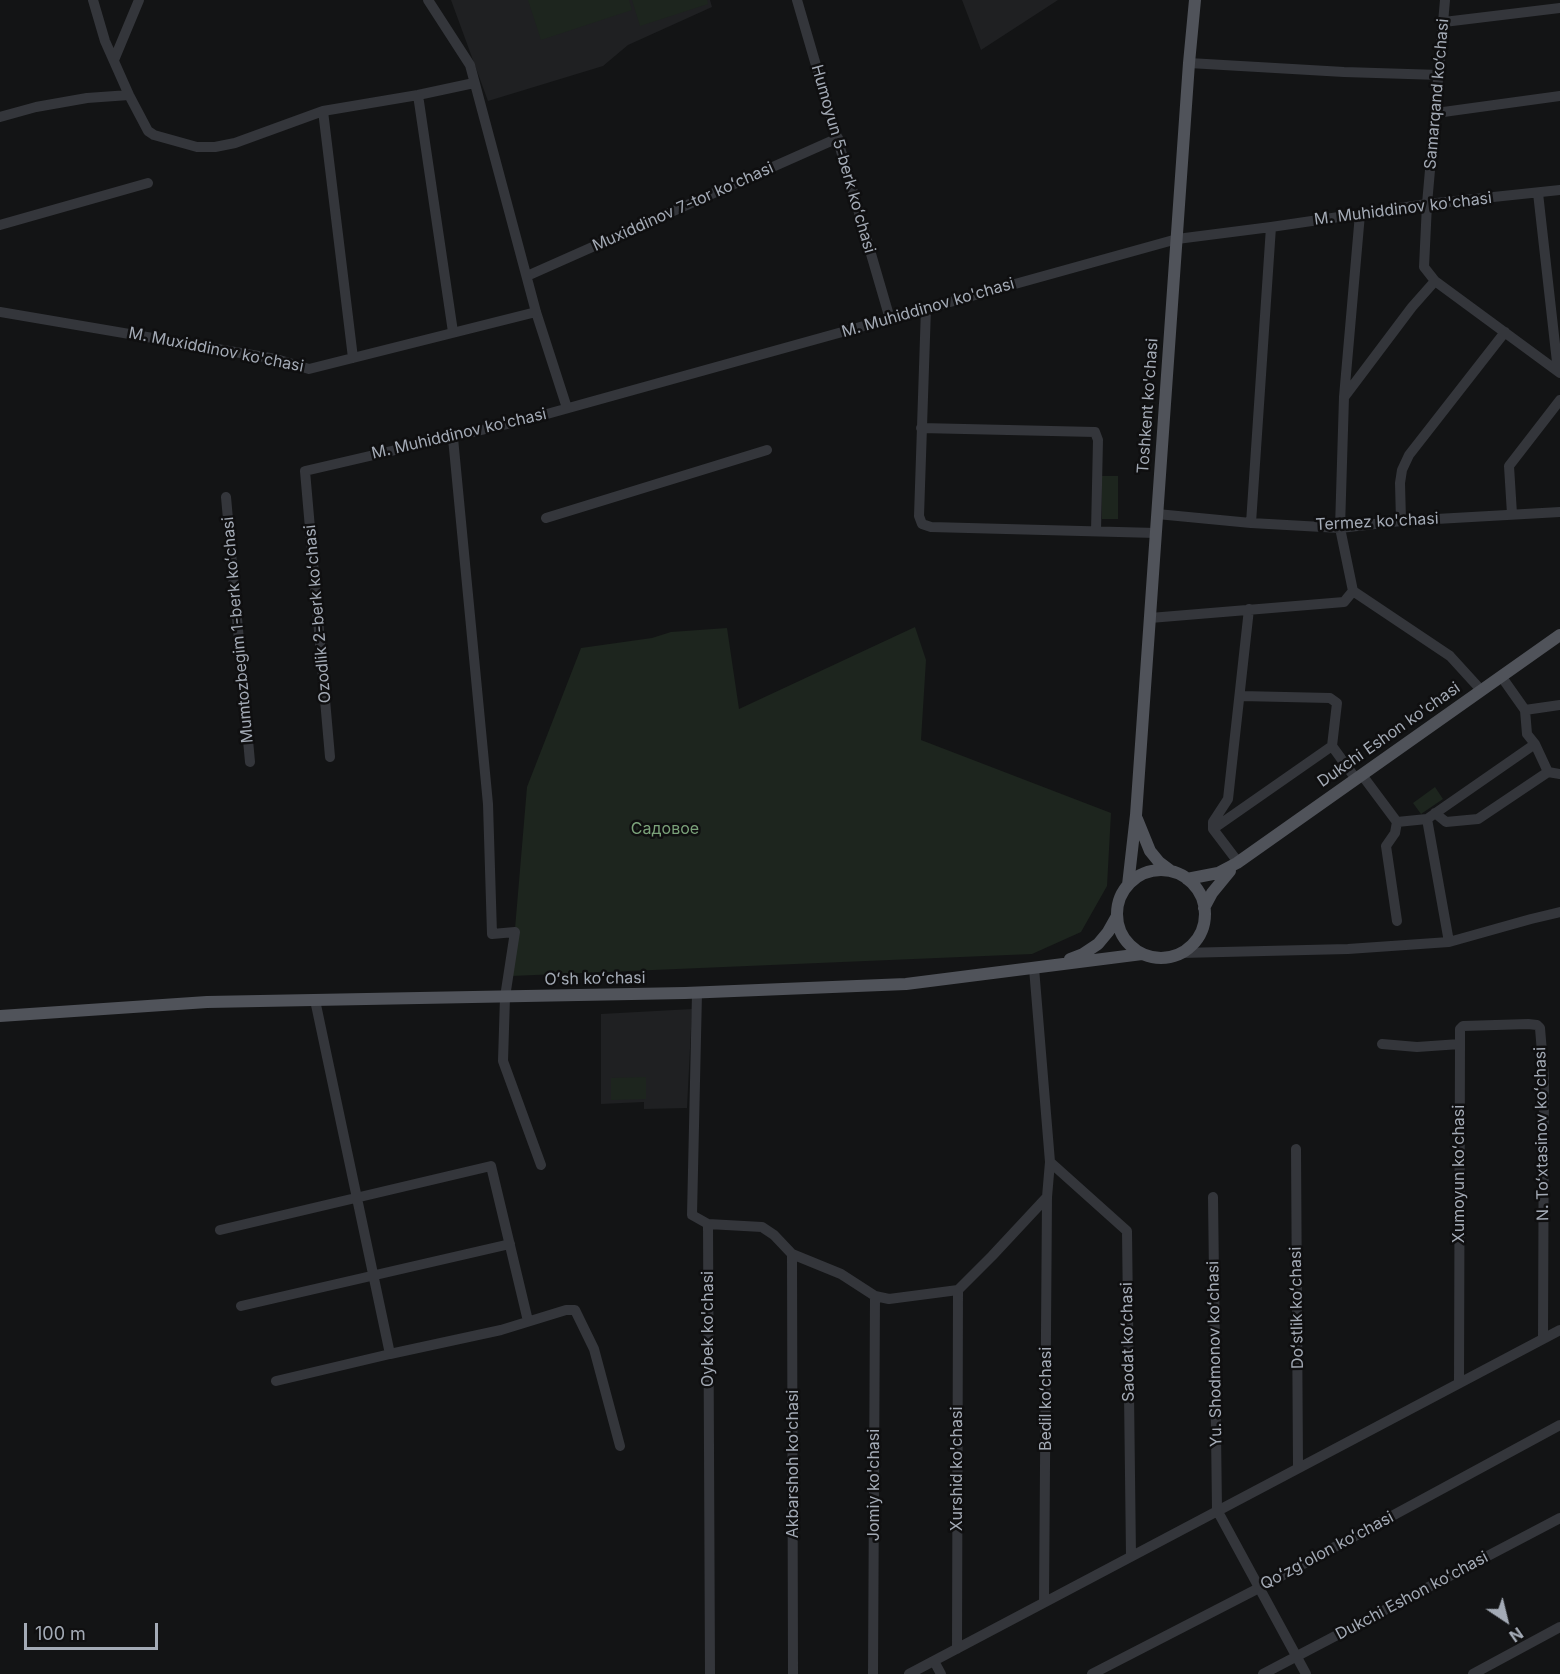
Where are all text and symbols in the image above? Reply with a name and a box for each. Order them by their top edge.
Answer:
street label: Samarqand ko‘chasi [1421,18,1453,170]
street label: Humoyun 5-berk koʻchasi [807,63,879,255]
street label: Muxiddinov 7-tor koʻchasi [590,158,776,256]
street label: M. Muhiddinov ko'chasi [1313,189,1493,229]
street label: M. Muhiddinov ko'chasi [839,274,1017,342]
street label: M. Muxiddinov ko'chasi [127,324,305,376]
street label: Toshkent ko'chasi [1134,338,1162,474]
street label: M. Muhiddinov ko'chasi [370,405,548,463]
street label: Termez ko'chasi [1315,509,1439,535]
street label: Mumtozbegim 1-berk koʻchasi [219,516,257,744]
street label: Ozodlik 2-berk koʻchasi [301,524,335,704]
street label: Dukchi Eshon ko'chasi [1314,678,1464,792]
park label: Садовое [631,819,699,839]
street label: Oʻsh koʻchasi [544,969,646,989]
street label: N. Toʻxtasinov koʻchasi [1531,1047,1553,1221]
street label: Xumoyun koʻchasi [1449,1105,1469,1243]
street label: Doʻstlik koʻchasi [1286,1247,1308,1369]
street label: Yu. Shodmonov koʻchasi [1204,1261,1226,1447]
street label: Oybek ko'chasi [698,1271,718,1387]
street label: Saodat koʻchasi [1117,1282,1139,1402]
street label: Bedil koʻchasi [1036,1347,1056,1451]
street label: Akbarshoh ko'chasi [783,1390,803,1538]
street label: Xurshid ko'chasi [947,1407,967,1531]
street label: Jomiy ko'chasi [864,1429,884,1541]
street label: Qoʻzgʻolon koʻchasi [1257,1508,1397,1594]
street label: Dukchi Eshon koʻchasi [1333,1548,1491,1644]
north arrow [1476,1590,1536,1650]
scale bar [27,1611,160,1649]
text: 100 m [35,1623,86,1644]
text: N [1506,1623,1527,1646]

